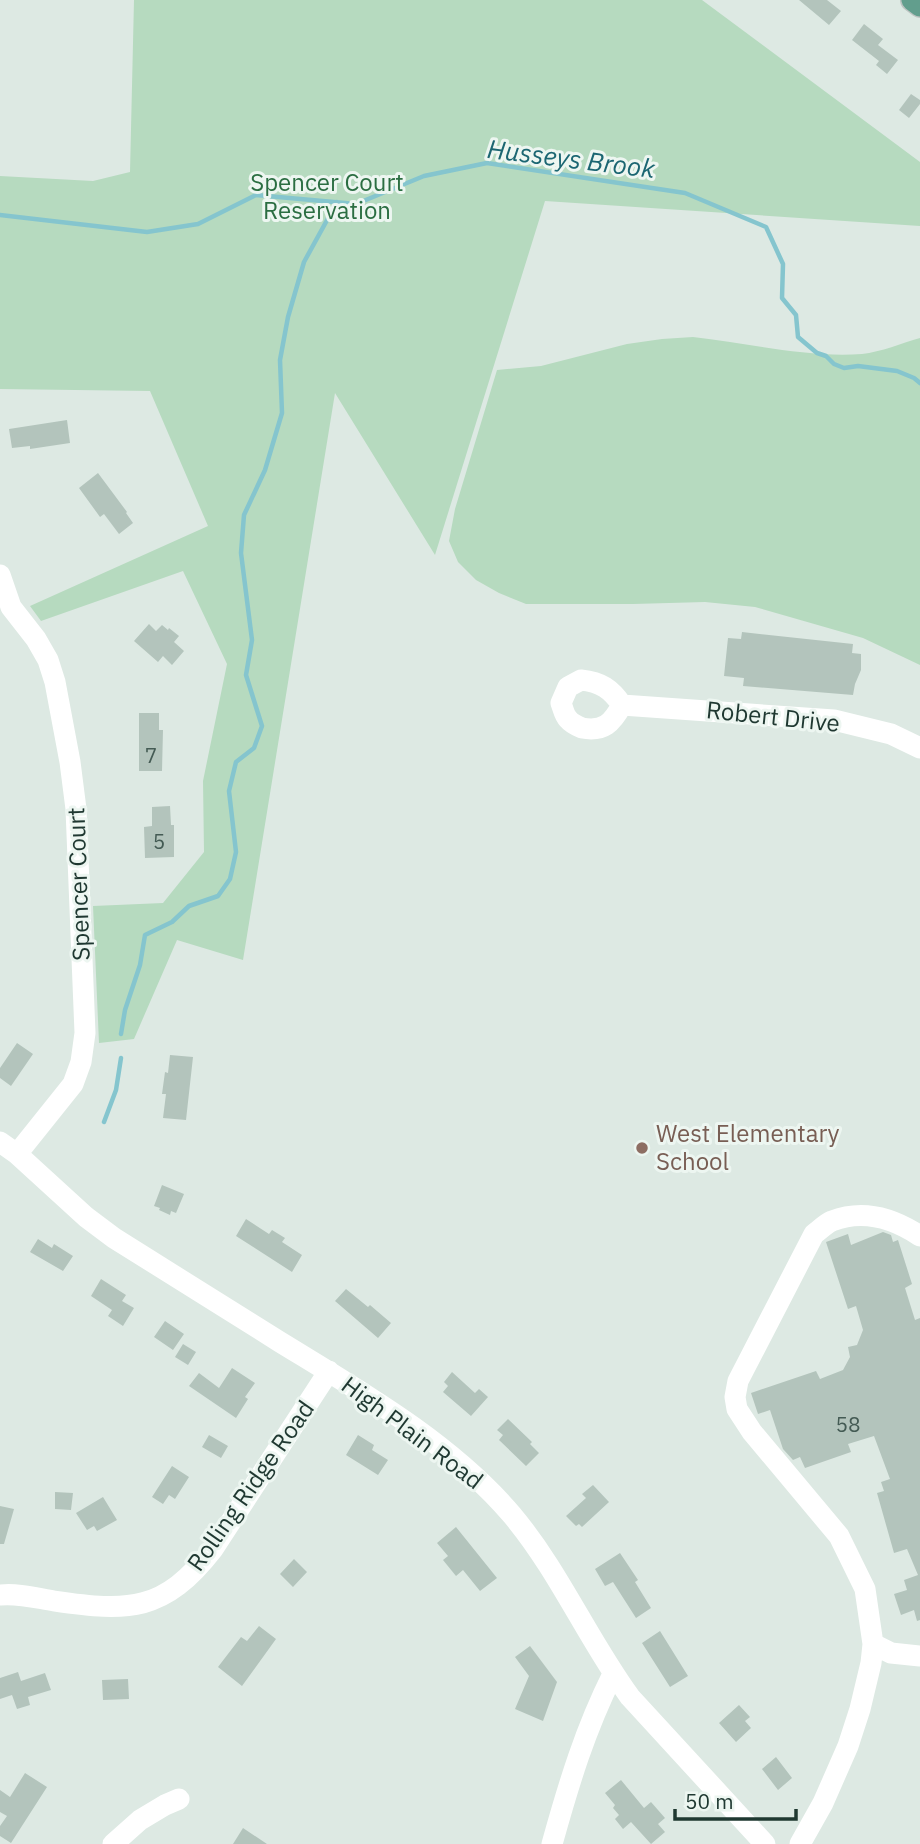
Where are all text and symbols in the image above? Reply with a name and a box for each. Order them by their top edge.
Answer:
water label: Husseys Brook [485,131,657,185]
park label: Spencer Court Reservation [250,166,404,226]
street label: Robert Drive [705,693,842,739]
house number: 7 [145,741,157,769]
street label: Spencer Court [59,807,97,961]
house number: 5 [153,827,165,855]
place label: West Elementary School [656,1117,840,1177]
marker: West Elementary School [634,1140,650,1156]
street label: High Plain Road [335,1368,490,1496]
street label: Rolling Ridge Road [179,1394,321,1577]
house number: 58 [835,1410,861,1438]
scale bar [675,1778,796,1822]
text: 50 m [685,1787,734,1815]

